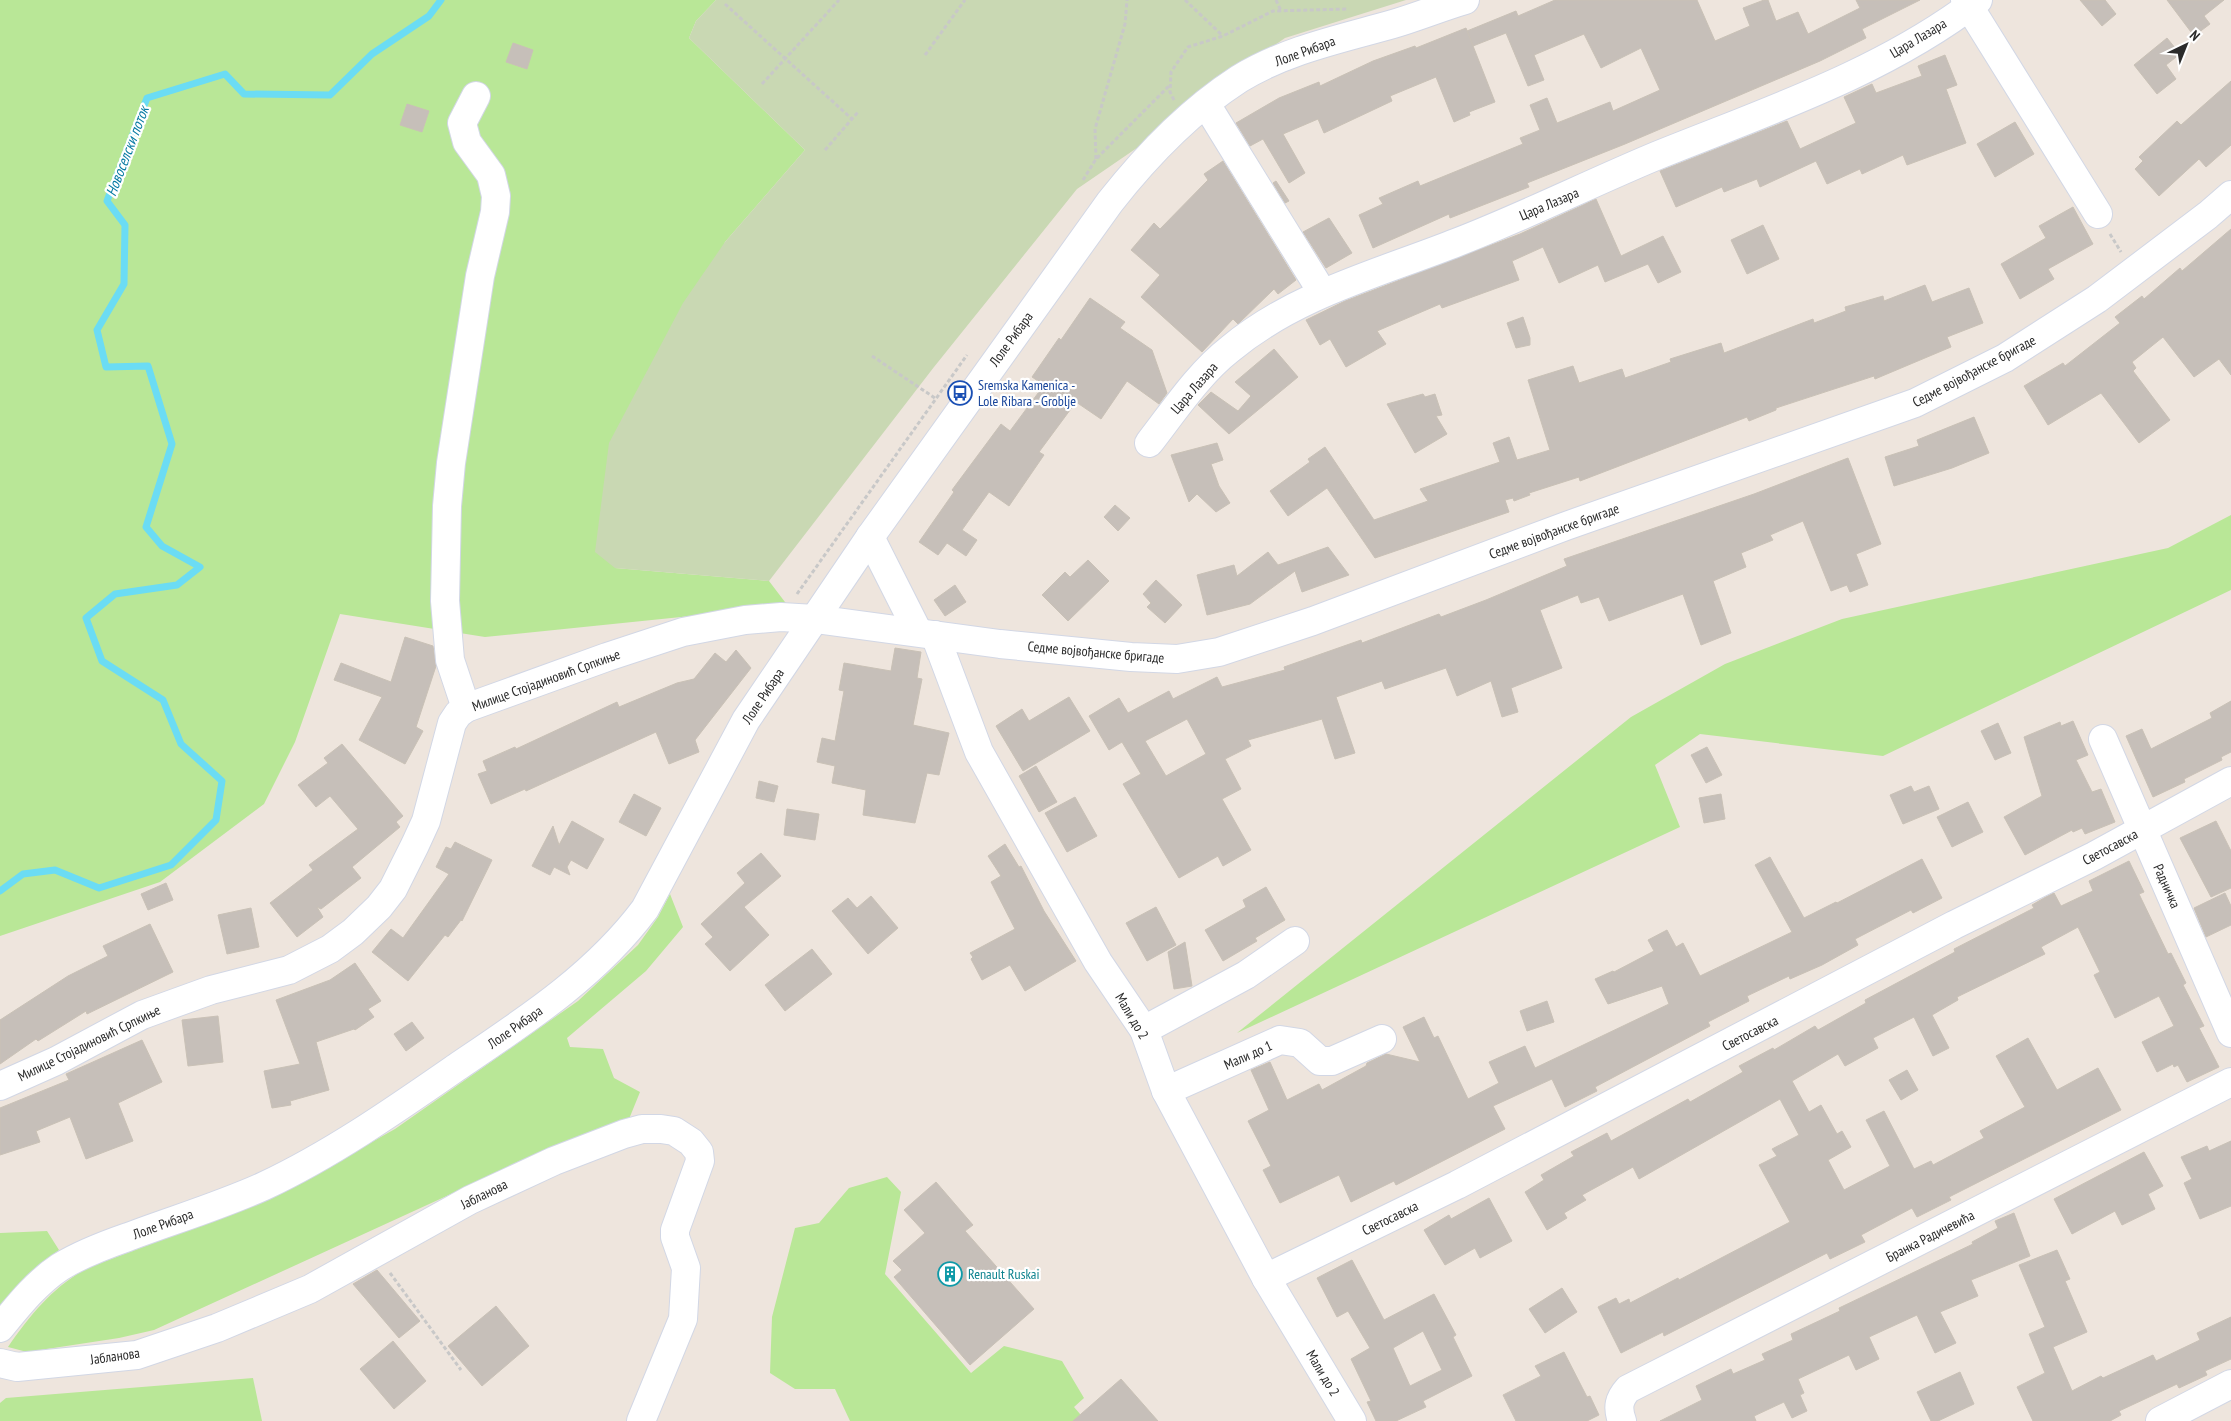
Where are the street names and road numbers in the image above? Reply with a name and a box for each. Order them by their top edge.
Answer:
street label: Цара Лазара [1886,14,1950,62]
street label: Лоле Рибара [1271,32,1338,71]
street label: Цара Лазара [1517,183,1581,225]
street label: Лоле Рибара [985,308,1037,371]
street label: Седме војвођанске бригаде [1909,331,2039,411]
street label: Цара Лазара [1167,358,1221,418]
street label: Седме војвођанске бригаде [1487,499,1622,563]
street label: Седме војвођанске бригаде [1027,637,1165,667]
street label: Милице Стојадиновић Српкиње [469,645,623,715]
street label: Лоле Рибара [737,665,788,728]
street label: Светосавска [2079,825,2141,869]
street label: Радничка [2149,861,2185,911]
street label: Мали до 2 [1111,990,1153,1042]
street label: Милице Стојадиновић Српкиње [15,1001,163,1085]
street label: Лоле Рибара [483,1002,546,1053]
street label: Светосавска [1719,1011,1781,1055]
street label: Мали до 1 [1221,1036,1275,1074]
street label: Јабланова [457,1175,510,1213]
street label: Светосавска [1359,1197,1421,1239]
street label: Лоле Рибара [129,1205,196,1244]
street label: Бранка Радичевића [1883,1206,1977,1266]
street label: Јабланова [88,1344,141,1369]
street label: Мали до 2 [1302,1347,1344,1399]

